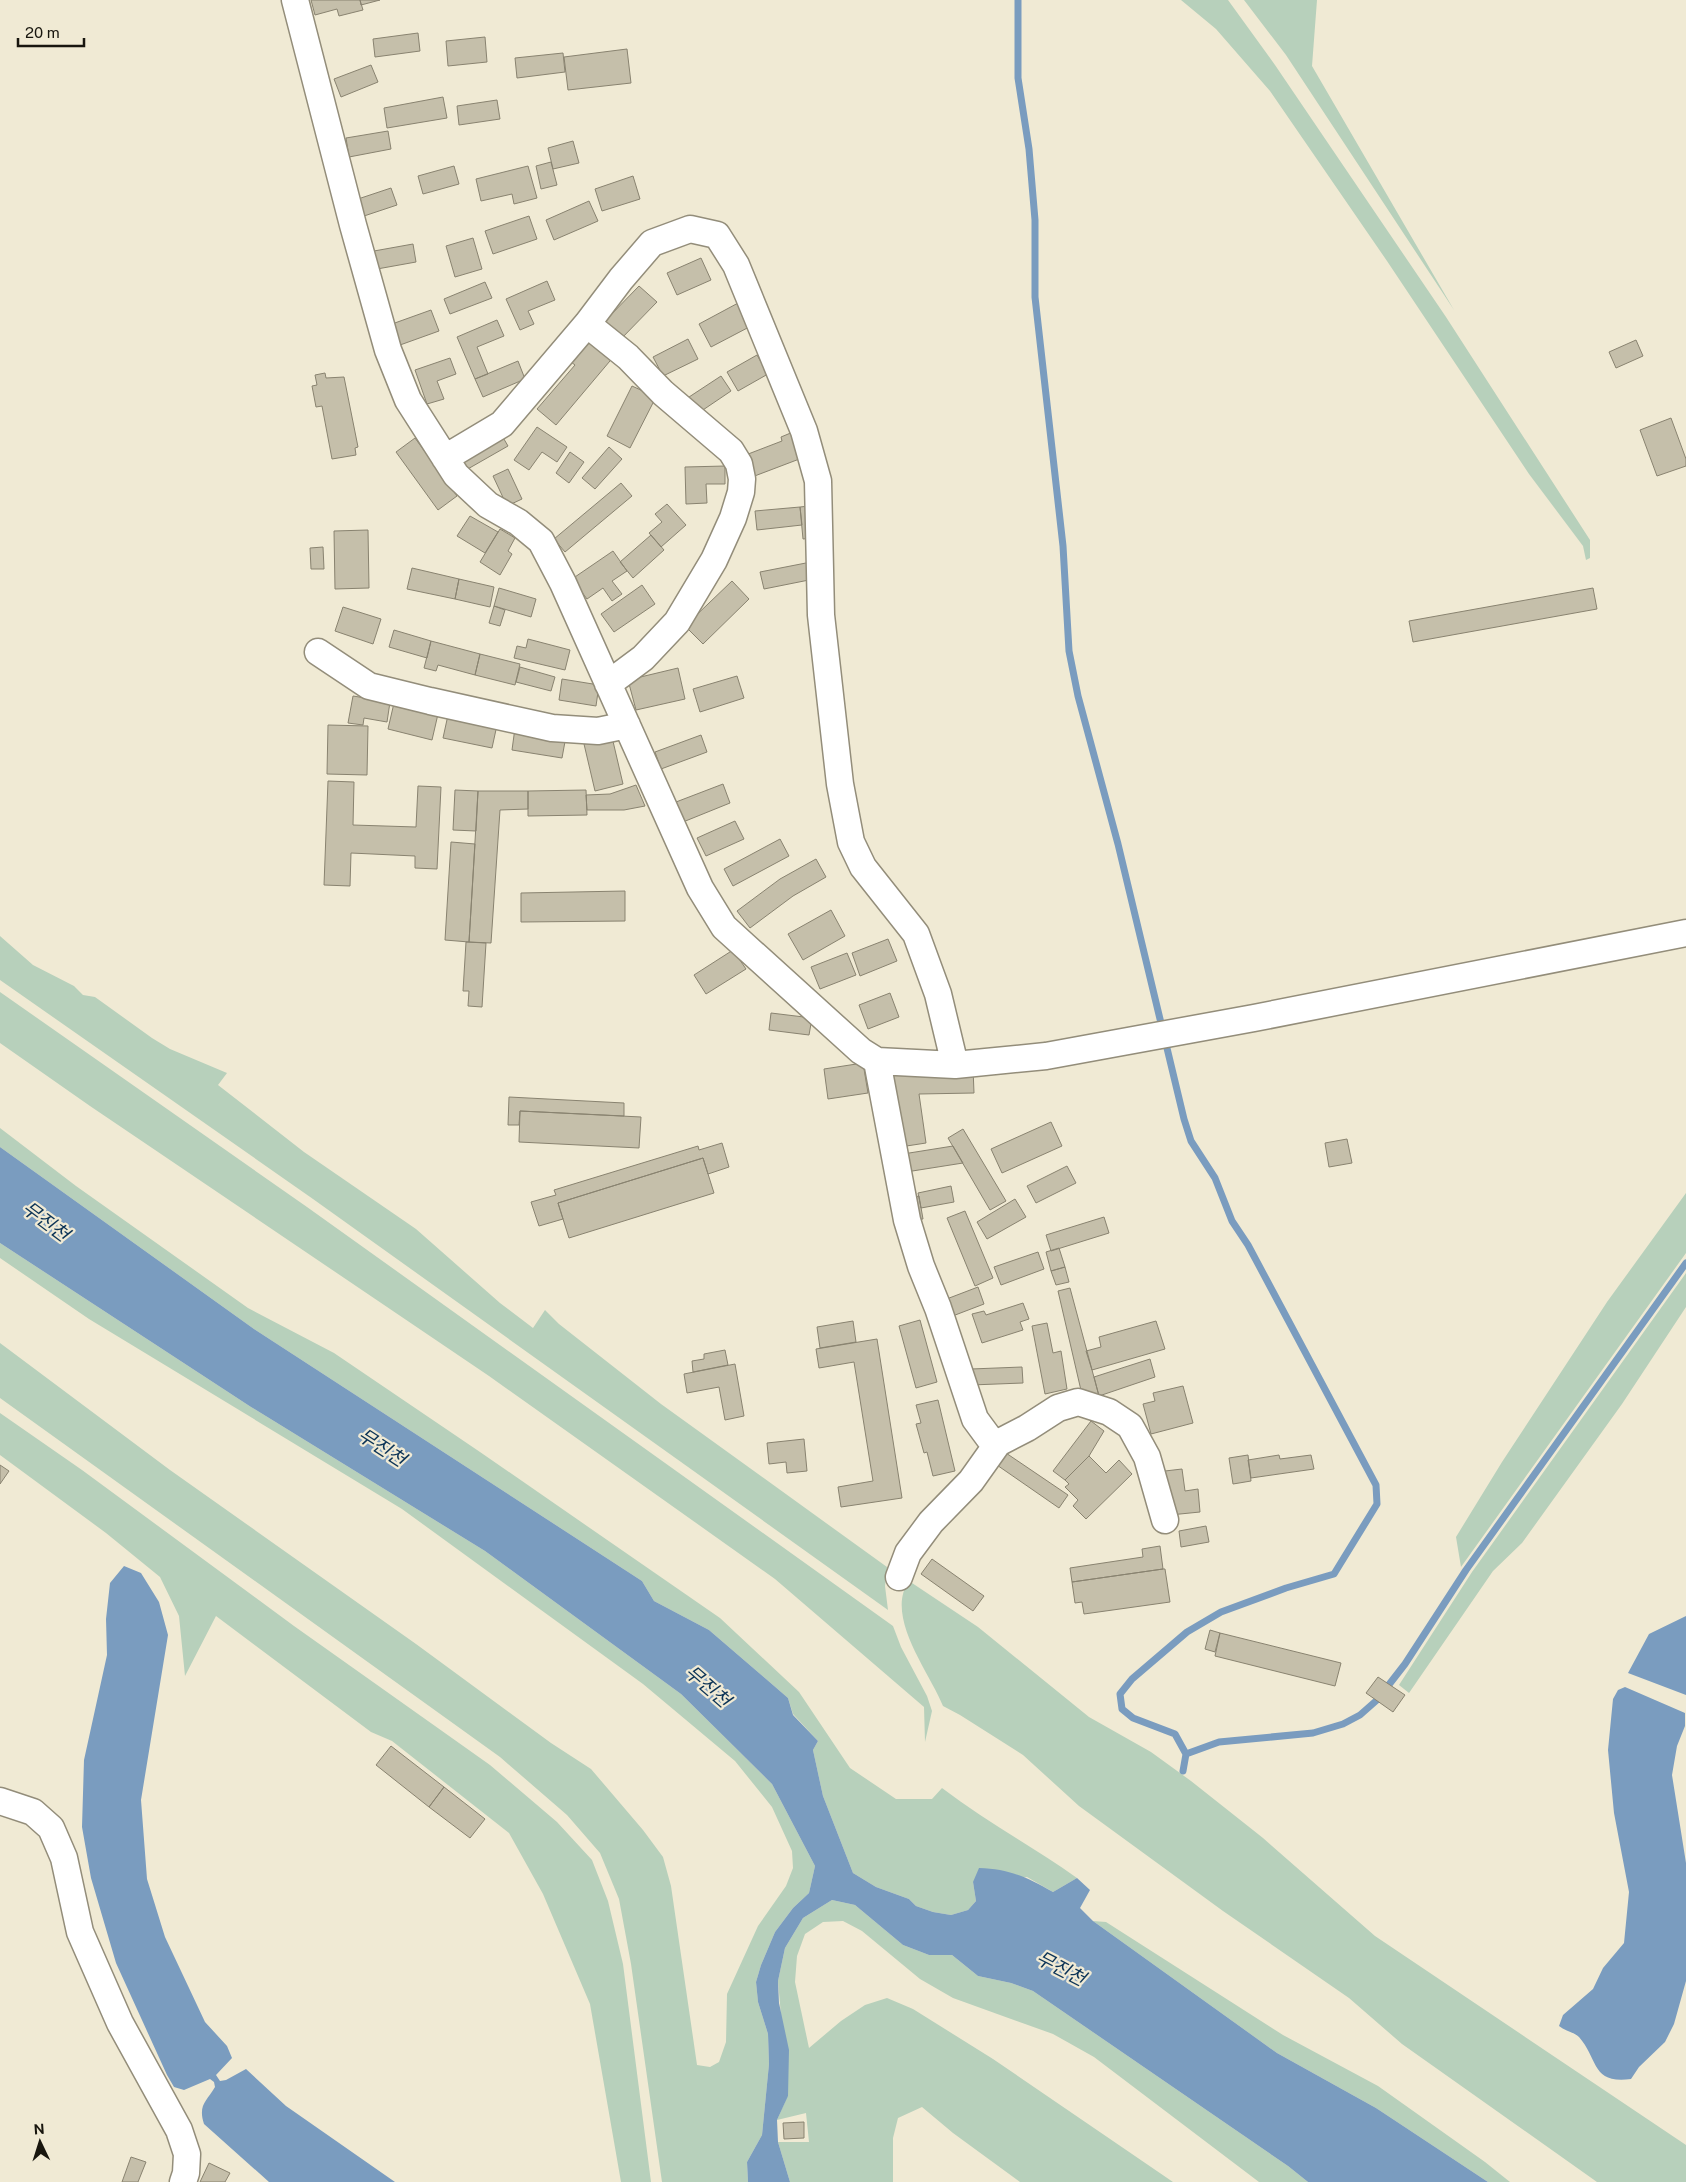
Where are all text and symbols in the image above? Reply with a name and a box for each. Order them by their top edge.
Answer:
scale bar [18,15,84,47]
text: 20 m [25,24,60,41]
water label: 무진천 [18,1196,75,1246]
water label: 무진천 [354,1423,411,1471]
water label: 무진천 [681,1660,736,1712]
water label: 무진천 [1033,1946,1091,1990]
north arrow [15,2117,65,2167]
text: N [33,2121,45,2137]

